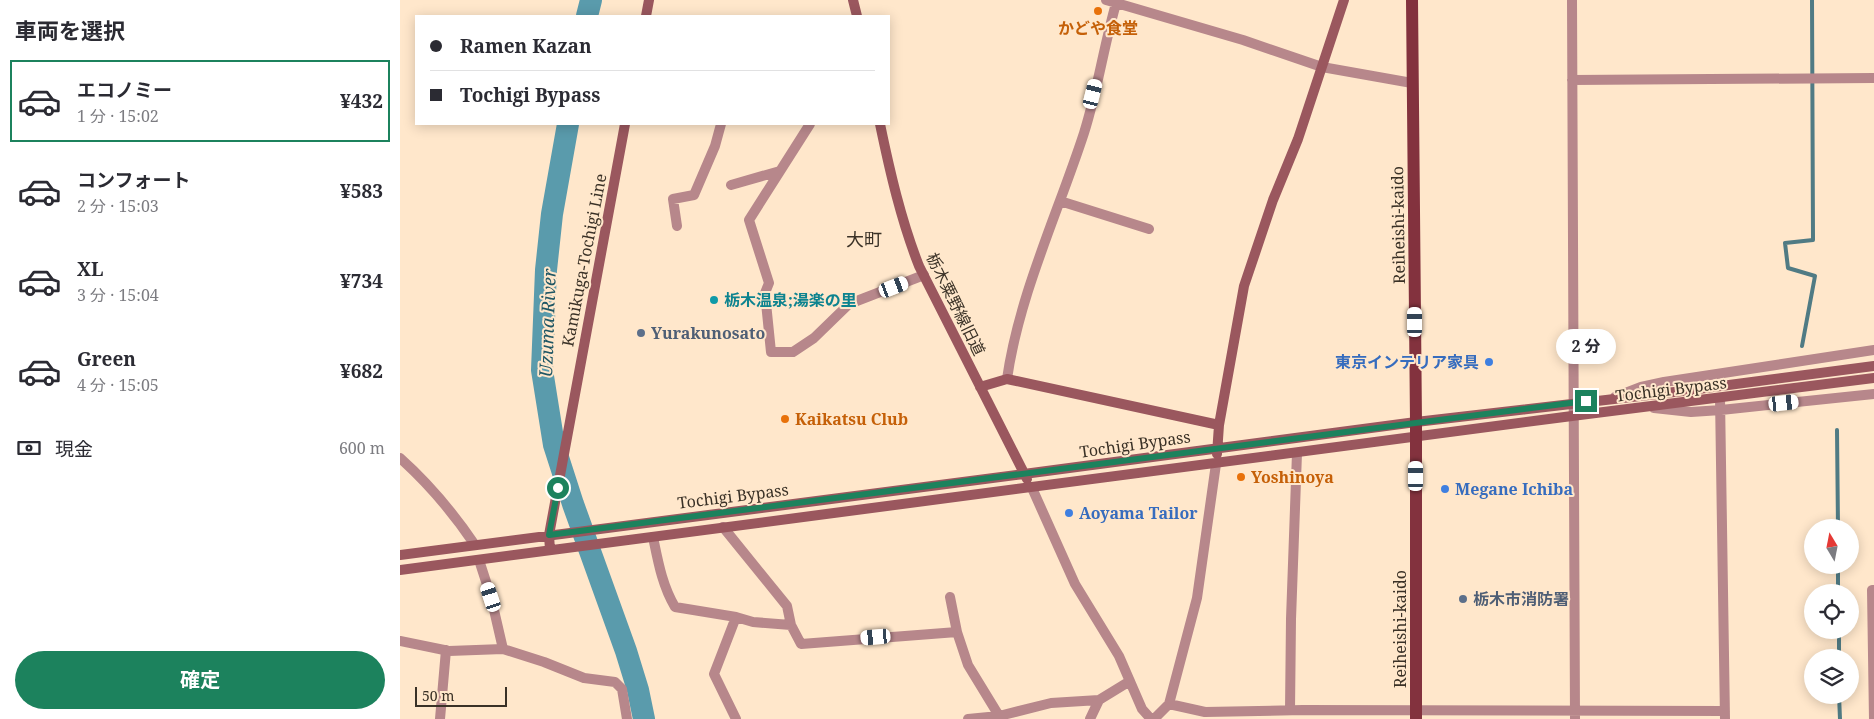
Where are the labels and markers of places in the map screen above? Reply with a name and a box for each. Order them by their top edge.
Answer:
marker: かどや食堂 [1092,5,1104,17]
place label: かどや食堂 [1058,17,1138,39]
place label: 栃木温泉;湯楽の里 [724,289,857,311]
marker: 栃木温泉;湯楽の里 [708,294,720,306]
place label: Yurakunosato [651,322,766,344]
marker: Yurakunosato [635,327,647,339]
place label: 東京インテリア家具 [1335,351,1479,373]
marker: 東京インテリア家具 [1483,356,1495,368]
place label: Kaikatsu Club [795,408,908,430]
marker: Kaikatsu Club [779,413,791,425]
place label: Yoshinoya [1251,466,1334,488]
marker: Yoshinoya [1235,471,1247,483]
place label: Megane Ichiba [1455,478,1573,500]
marker: Megane Ichiba [1439,483,1451,495]
place label: Aoyama Tailor [1079,502,1198,524]
marker: Aoyama Tailor [1063,507,1075,519]
place label: 栃木市消防署 [1473,588,1569,610]
marker: 栃木市消防署 [1457,593,1469,605]

